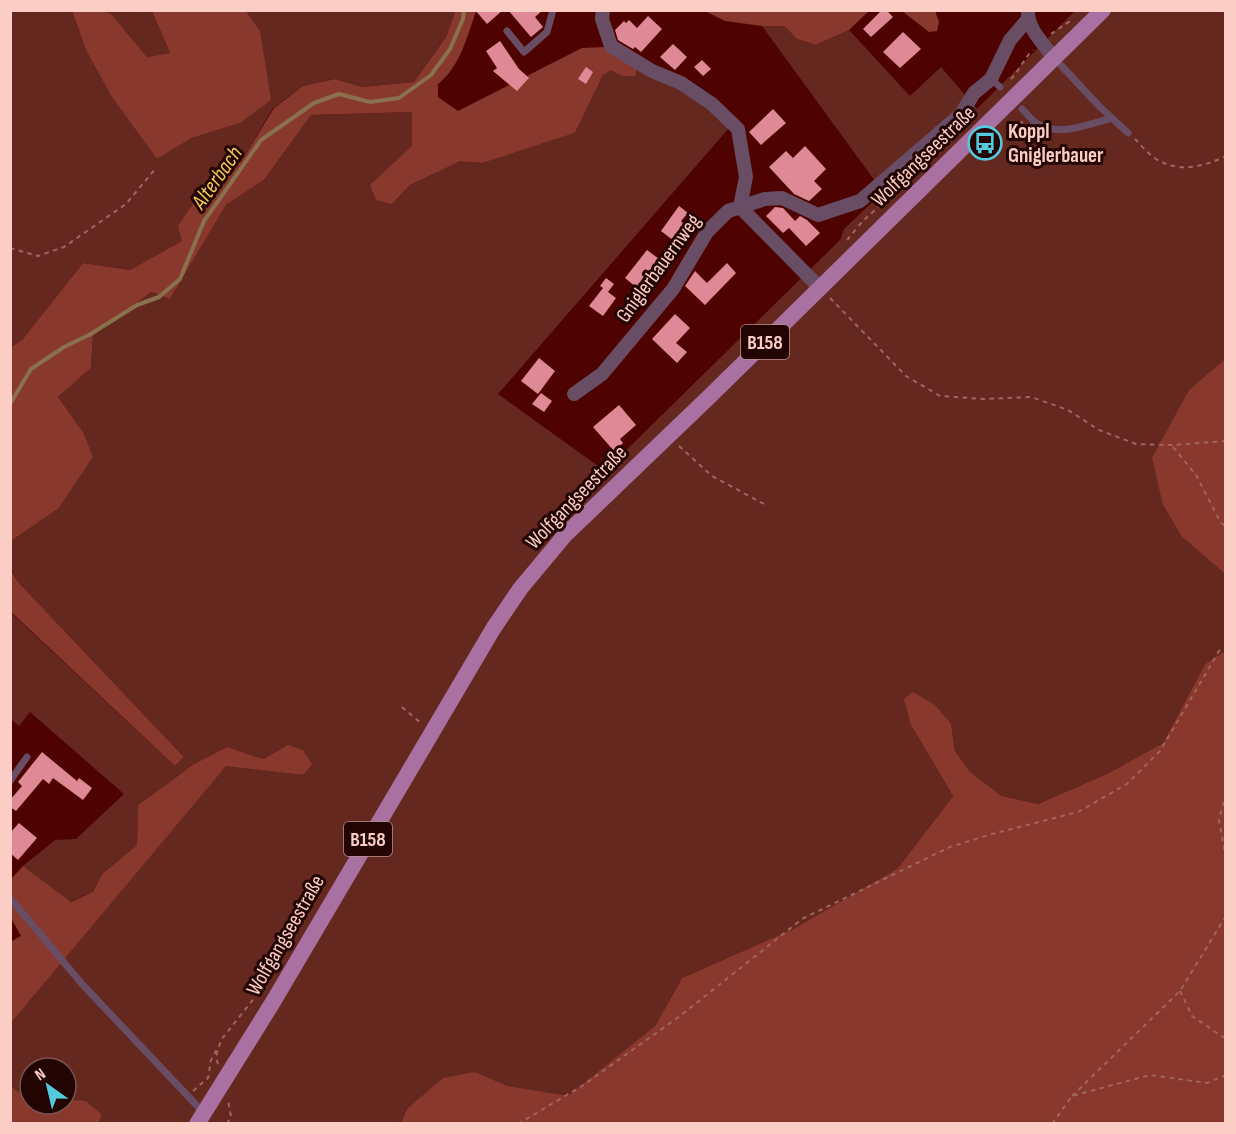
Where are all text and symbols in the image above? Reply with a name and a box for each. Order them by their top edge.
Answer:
street label: Wolfgangseestraße [866,101,980,212]
place label: Koppl Gniglerbauer [1008,119,1104,168]
bus stop icon: Koppl Gniglerbauer [967,125,1003,161]
water label: Alterbach [185,141,248,215]
street label: Gniglerbauernweg [611,209,706,327]
road number: B158 [741,325,789,359]
street label: Wolfgangseestraße [521,440,632,554]
road number: B158 [344,822,392,856]
street label: Wolfgangseestraße [241,871,330,1000]
north arrow [18,1056,78,1116]
text: N [32,1065,49,1085]

